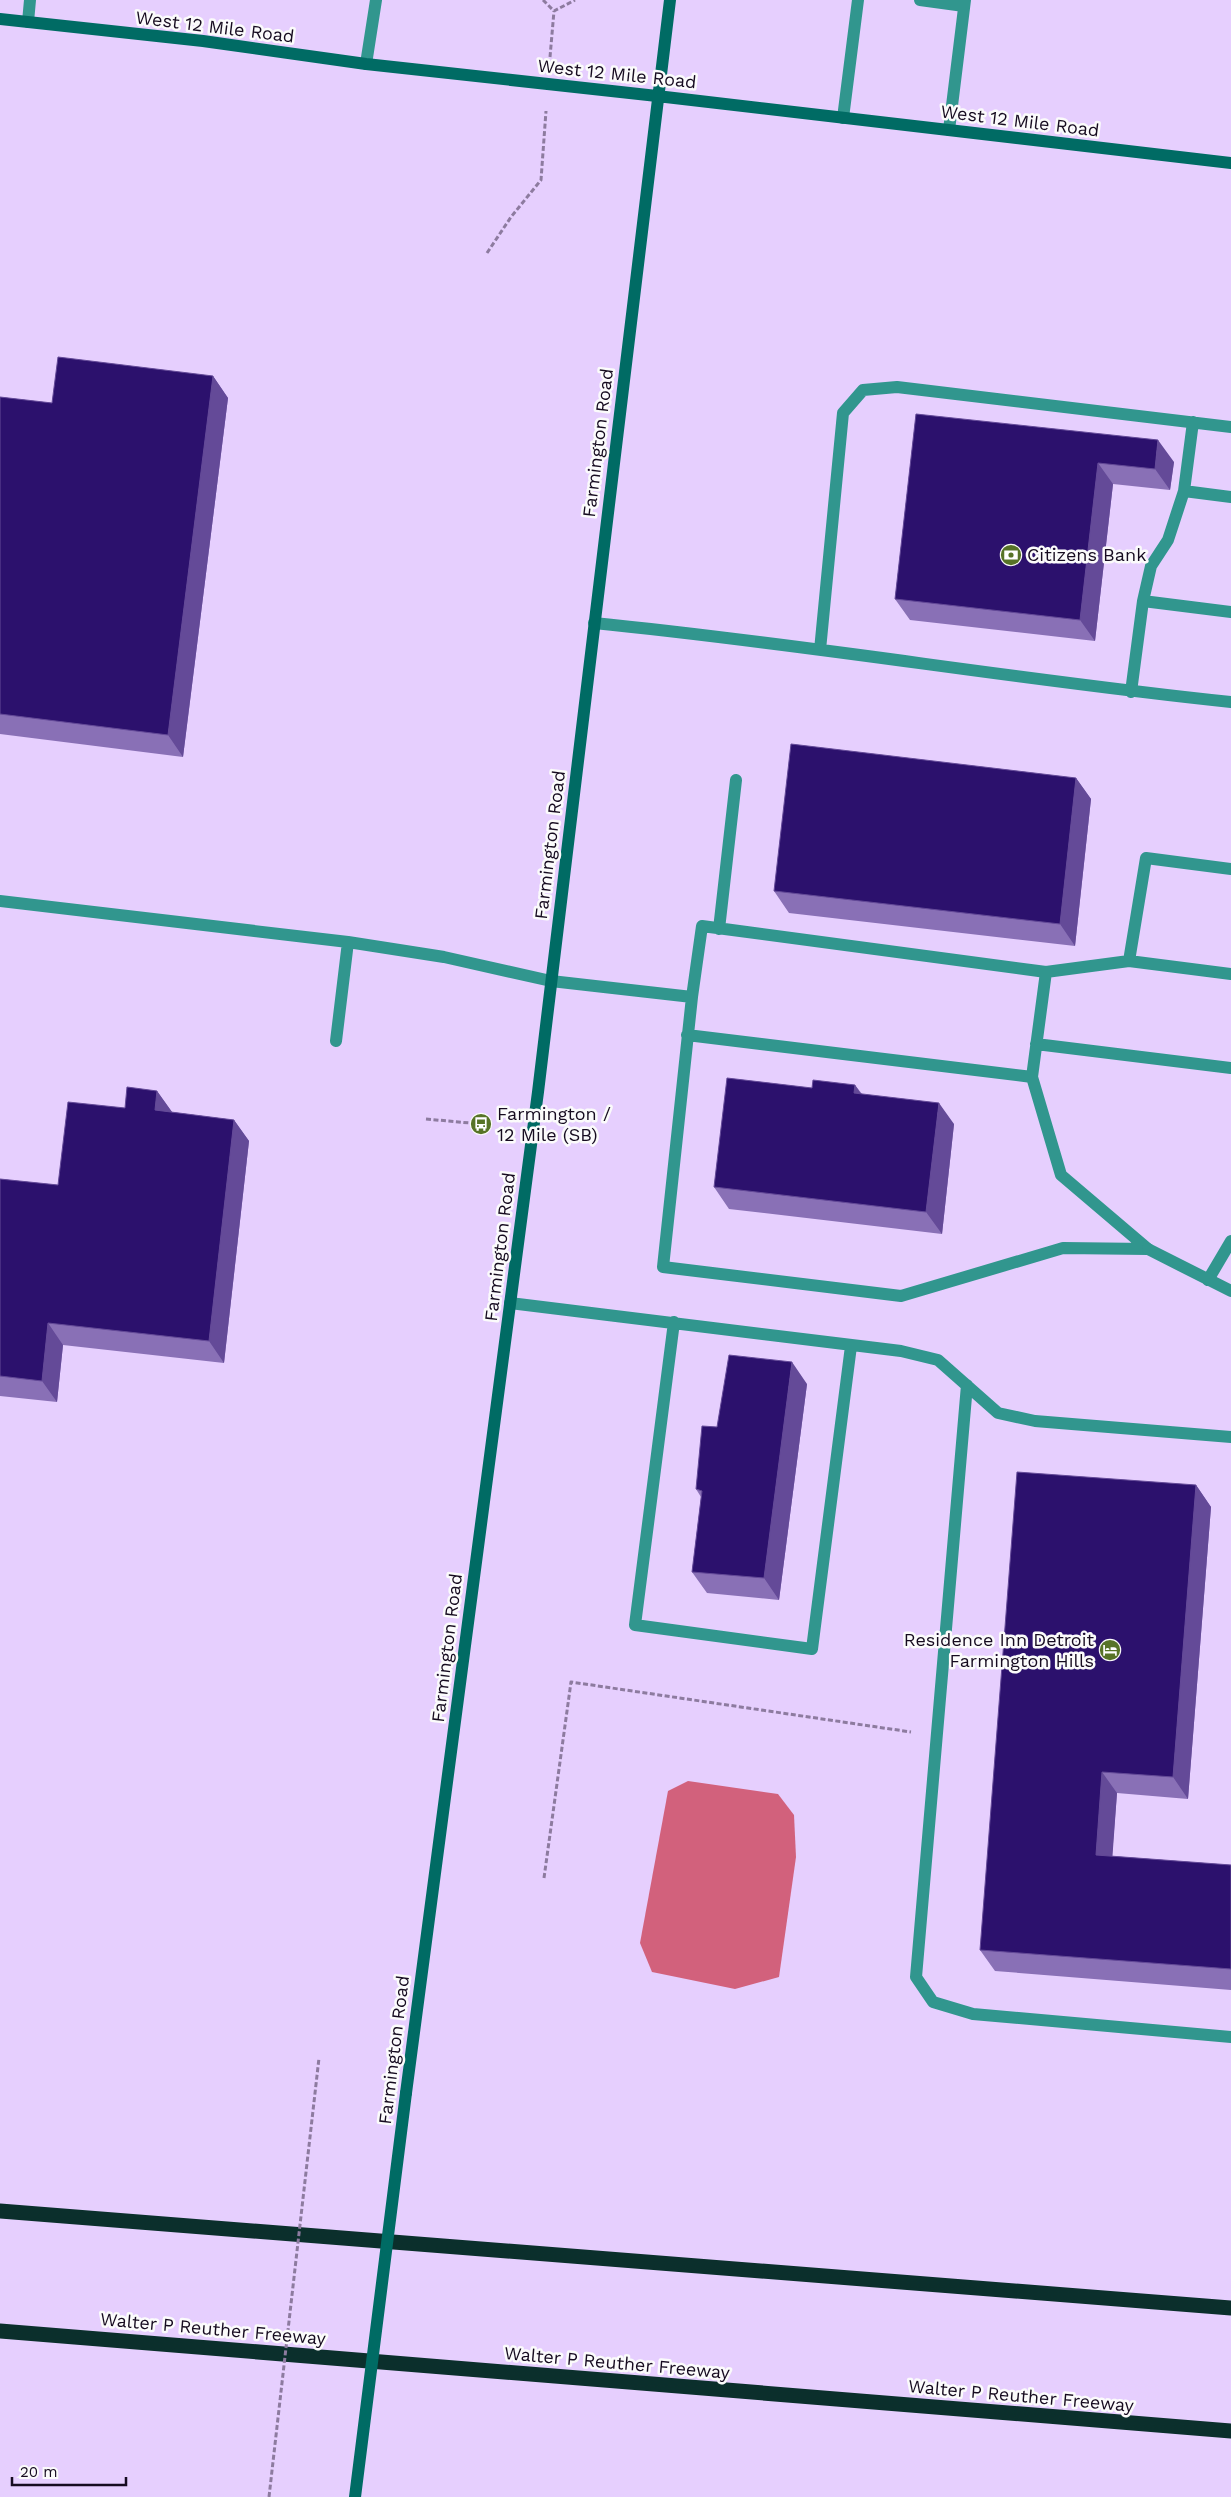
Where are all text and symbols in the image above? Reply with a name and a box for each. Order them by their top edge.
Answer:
street label: West 12 Mile Road [135,6,296,47]
street label: West 12 Mile Road [537,55,698,92]
street label: West 12 Mile Road [940,100,1101,141]
street label: Farmington Road [578,367,617,519]
bank icon: Citizens Bank [999,543,1023,567]
place label: Citizens Bank [1027,544,1146,565]
street label: Farmington Road [530,769,569,921]
place label: Farmington / 12 Mile (SB) [497,1103,611,1145]
bus stop icon: Farmington / 12 Mile (SB) [469,1112,493,1136]
street label: Farmington Road [480,1171,519,1323]
street label: Farmington Road [427,1572,466,1724]
place label: Residence Inn Detroit Farmington Hills [904,1629,1094,1671]
hotel icon: Residence Inn Detroit Farmington Hills [1098,1638,1122,1662]
street label: Farmington Road [374,1974,413,2126]
street label: Walter P Reuther Freeway [99,2308,328,2349]
street label: Walter P Reuther Freeway [503,2342,732,2383]
street label: Walter P Reuther Freeway [907,2375,1136,2416]
scale bar [12,2454,126,2486]
text: 20 m [20,2463,58,2481]

